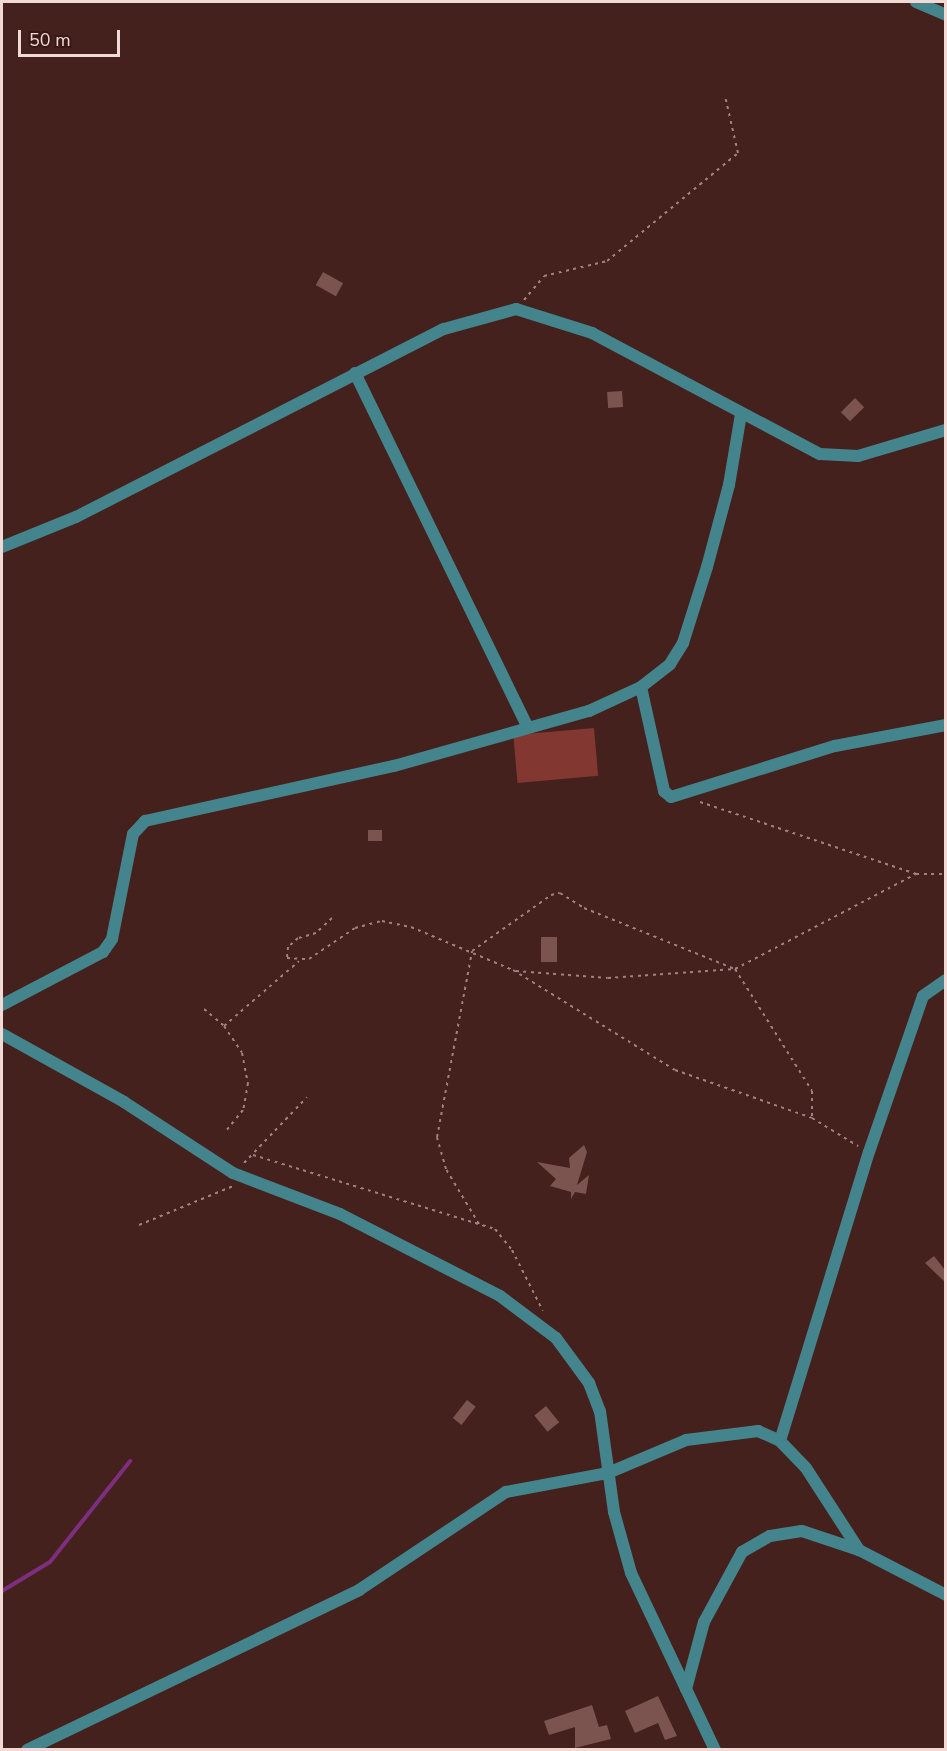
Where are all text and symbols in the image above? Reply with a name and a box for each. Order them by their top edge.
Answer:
scale bar [21,18,123,56]
text: 50 m [29,28,71,52]

